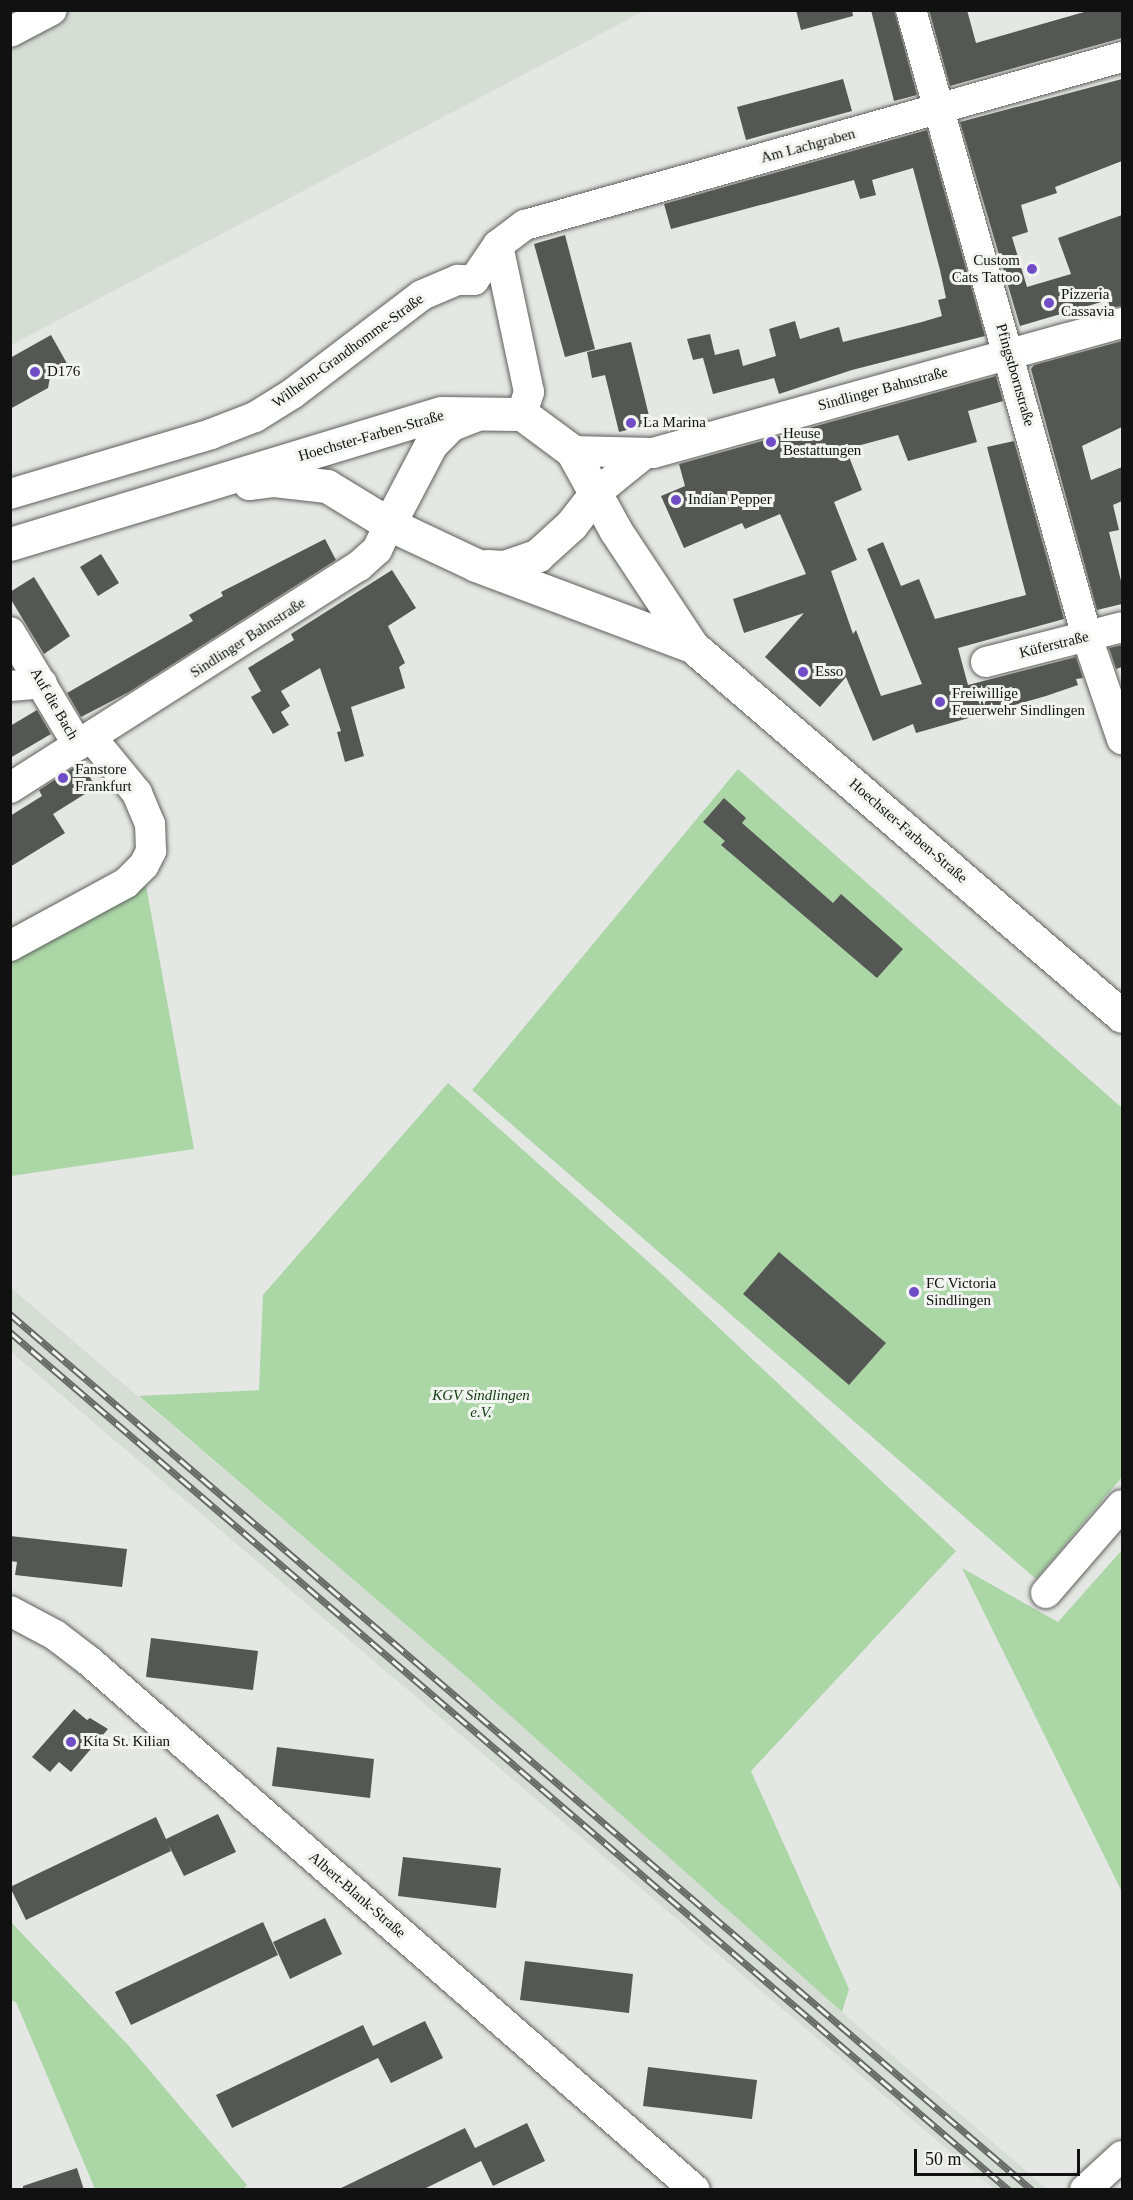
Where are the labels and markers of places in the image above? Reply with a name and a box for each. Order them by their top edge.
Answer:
place label: Custom Cats Tattoo [951,251,1020,286]
marker: Custom Cats Tattoo [1025,262,1039,276]
place label: Pizzeria Cassavia [1061,285,1114,320]
marker: Pizzeria Cassavia [1042,296,1056,310]
place label: D176 [47,363,80,381]
marker: D176 [28,365,42,379]
place label: La Marina [643,414,706,432]
marker: La Marina [624,416,638,430]
place label: Heuse Bestattungen [783,424,861,459]
marker: Heuse Bestattungen [764,435,778,449]
place label: Indian Pepper [688,491,772,509]
marker: Indian Pepper [669,493,683,507]
place label: Esso [815,663,843,681]
marker: Esso [796,665,810,679]
place label: Freiwillige Feuerwehr Sindlingen [952,684,1085,719]
marker: Freiwillige Feuerwehr Sindlingen [933,695,947,709]
place label: Fanstore Frankfurt [75,760,132,795]
marker: Fanstore Frankfurt [56,771,70,785]
place label: FC Victoria Sindlingen [926,1274,996,1309]
marker: FC Victoria Sindlingen [907,1285,921,1299]
place label: Kita St. Kilian [83,1733,170,1751]
marker: Kita St. Kilian [64,1735,78,1749]

